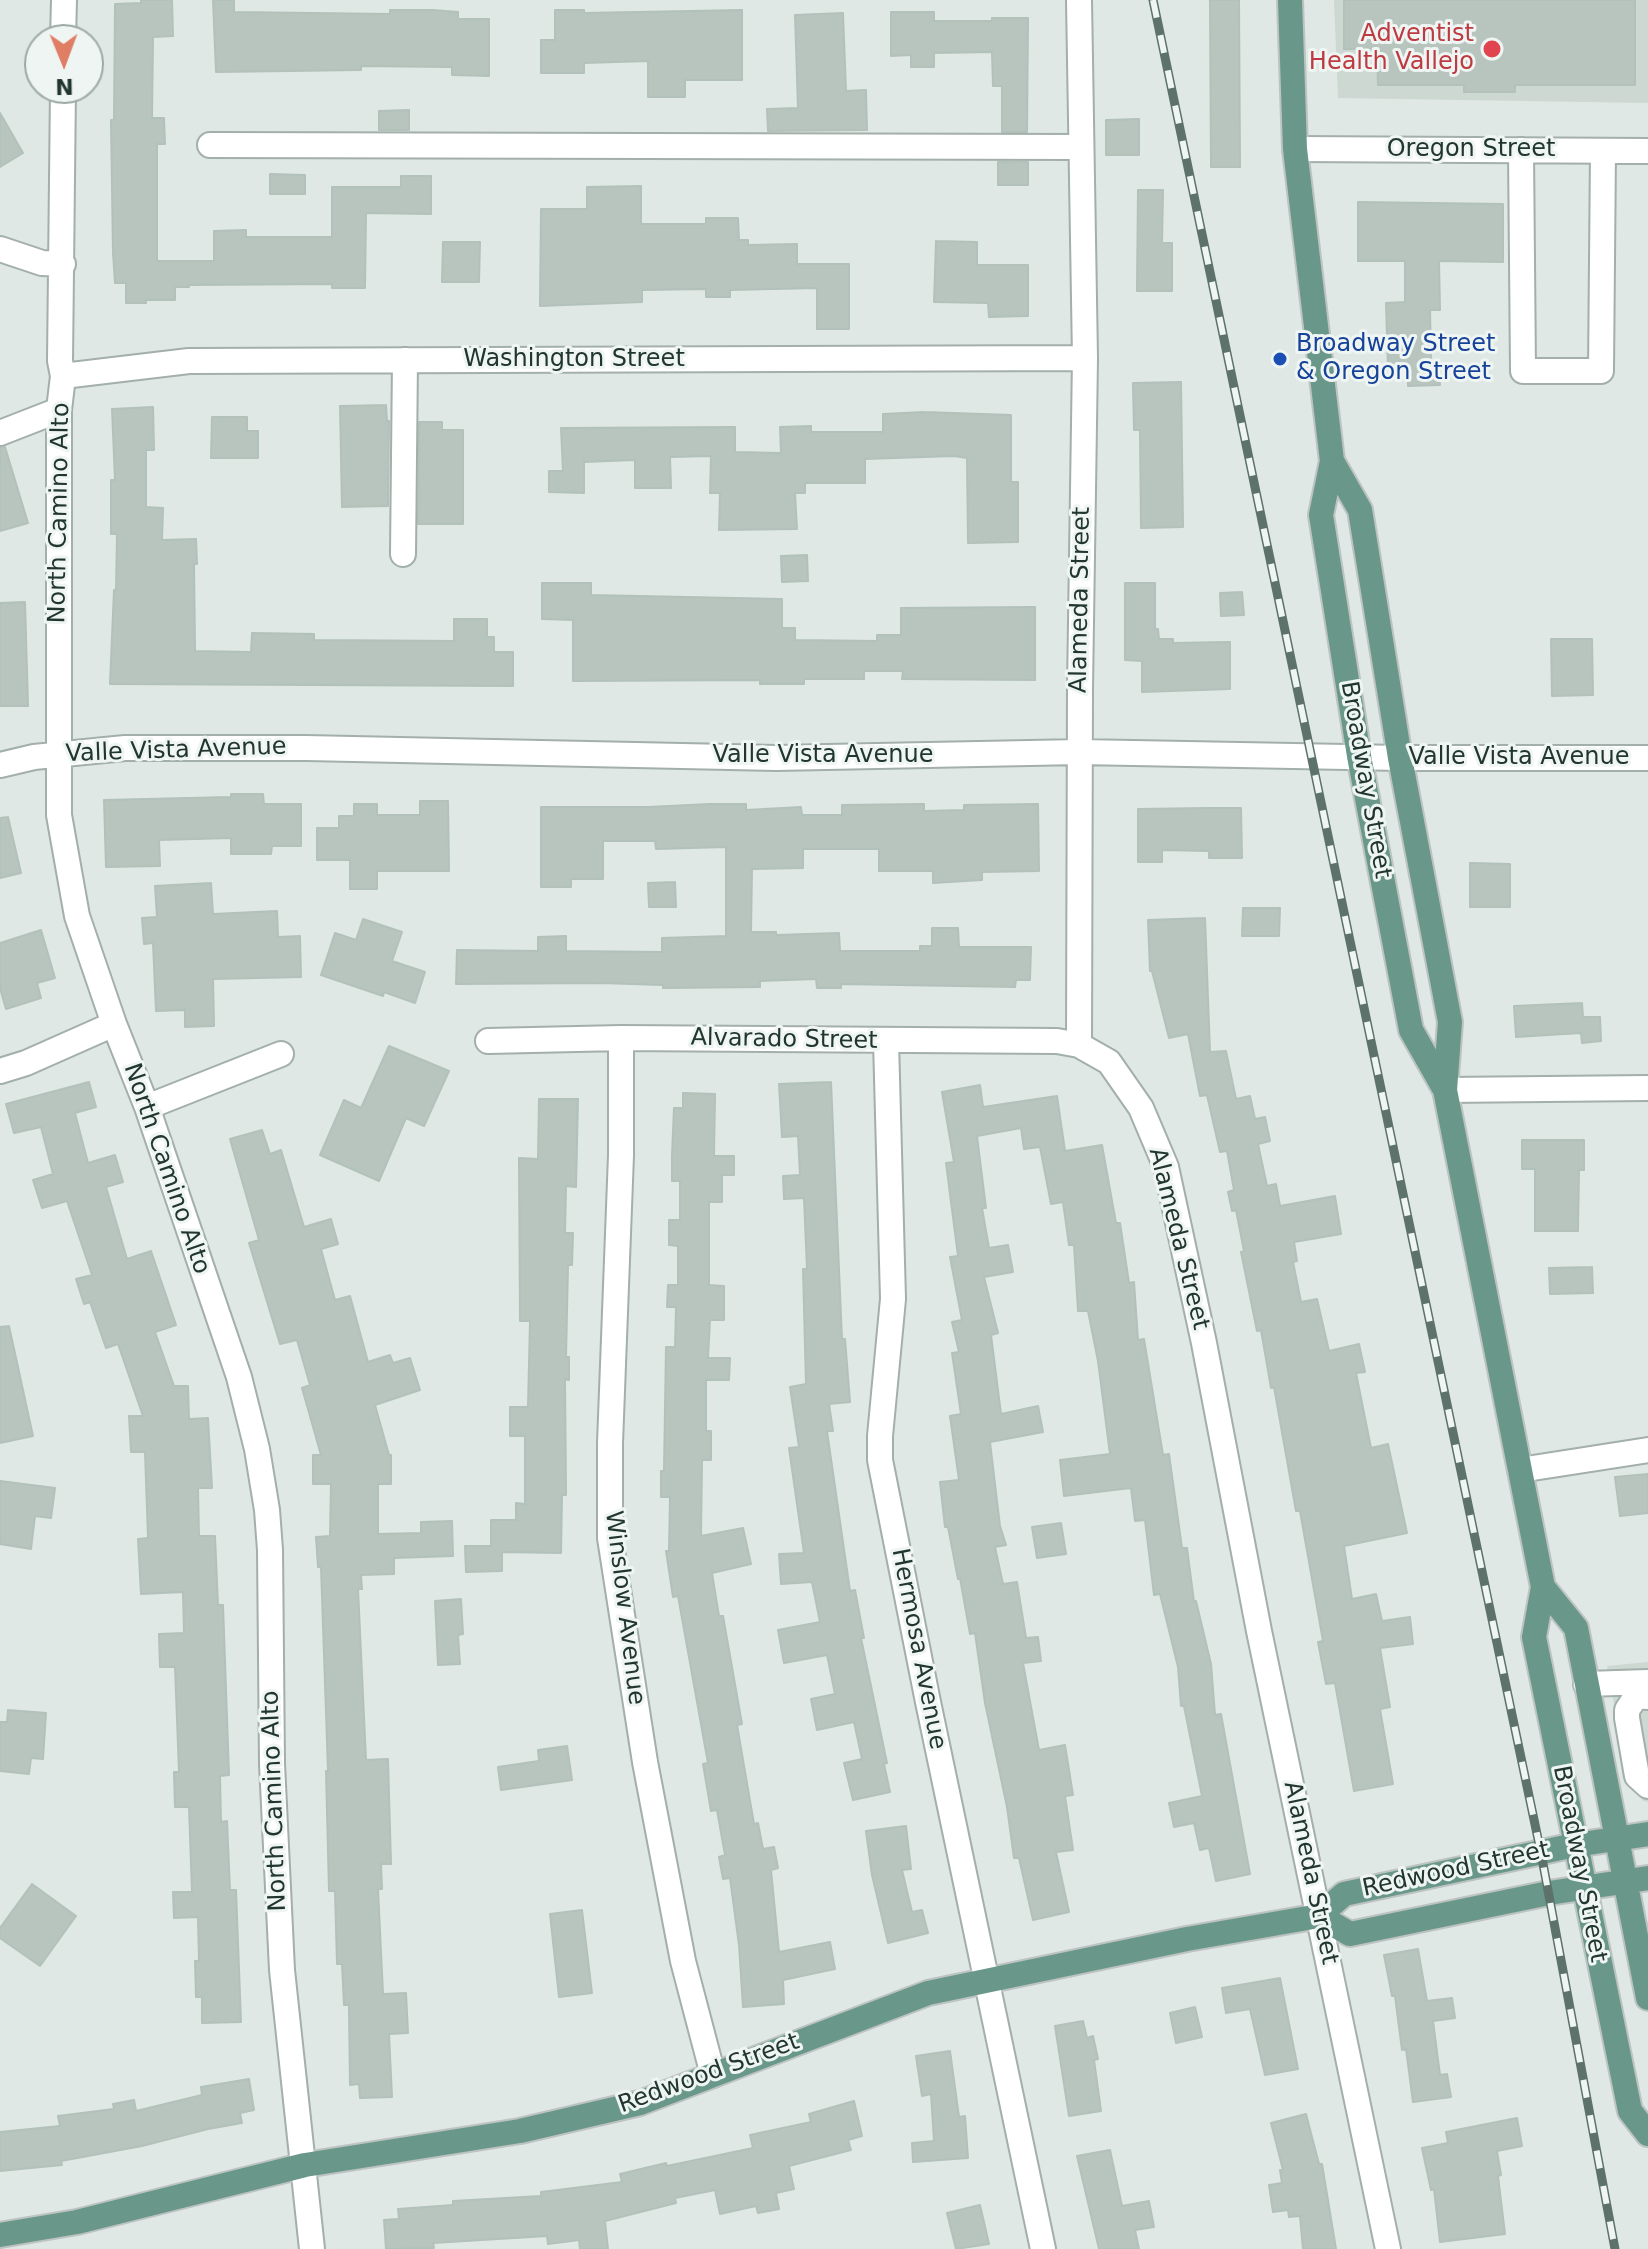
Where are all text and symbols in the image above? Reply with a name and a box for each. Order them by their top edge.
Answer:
place label: Adventist Health Vallejo [1309,21,1474,77]
north arrow [24,24,104,104]
marker: Adventist Health Vallejo [1481,38,1503,60]
text: N [55,74,74,99]
street label: Oregon Street [1387,136,1555,164]
place label: Broadway Street & Oregon Street [1296,331,1496,387]
street label: Washington Street [463,346,685,374]
marker: Broadway Street & Oregon Street [1271,350,1289,368]
street label: North Camino Alto [44,402,76,624]
street label: Alameda Street [1065,507,1097,693]
street label: Broadway Street [1333,679,1397,881]
street label: Valle Vista Avenue [65,733,287,769]
street label: Valle Vista Avenue [713,742,933,770]
street label: Valle Vista Avenue [1409,744,1629,772]
street label: Alvarado Street [690,1024,878,1056]
street label: North Camino Alto [116,1060,216,1278]
street label: Alameda Street [1141,1145,1215,1333]
street label: Winslow Avenue [598,1509,650,1707]
street label: Hermosa Avenue [884,1546,952,1752]
street label: North Camino Alto [257,1690,293,1912]
street label: Broadway Street [1546,1763,1612,1965]
street label: Alameda Street [1277,1779,1343,1967]
street label: Redwood Street [1360,1836,1552,1904]
street label: Redwood Street [615,2028,803,2120]

